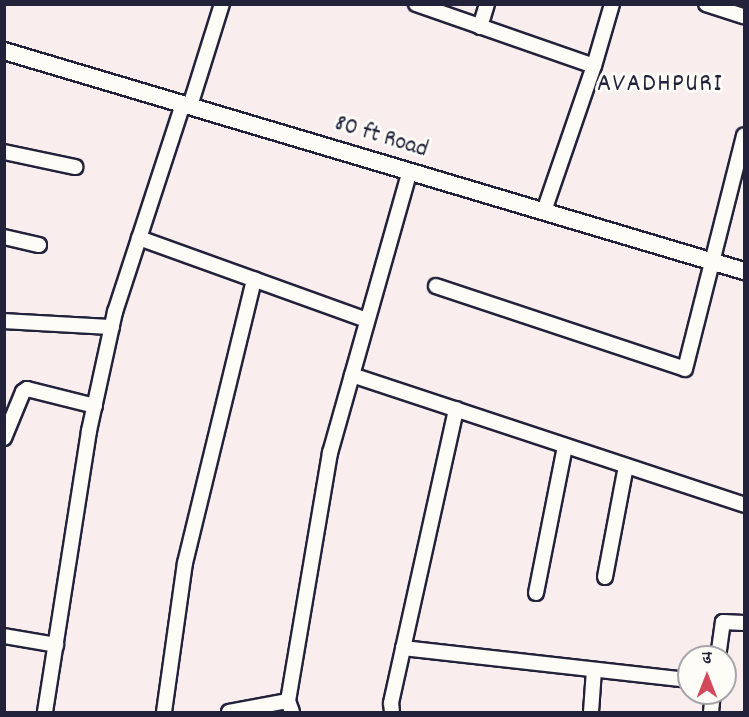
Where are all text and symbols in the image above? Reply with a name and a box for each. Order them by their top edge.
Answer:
district label: AVADHPURI [597,69,723,101]
street label: 80 ft Road [331,110,431,166]
north arrow [677,645,737,705]
text: उ [702,647,712,670]

